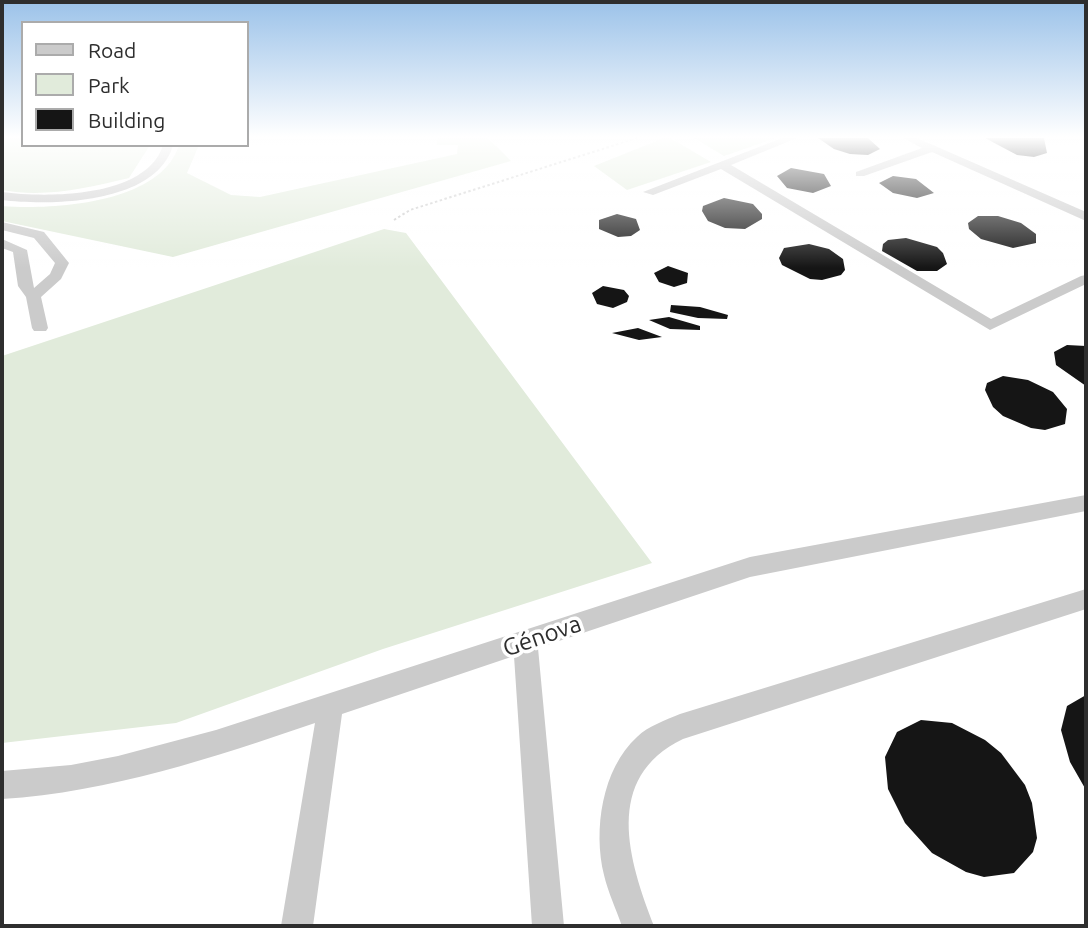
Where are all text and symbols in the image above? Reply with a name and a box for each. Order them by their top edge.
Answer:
legend [21,21,248,147]
text: Road [88,38,136,62]
text: Park [88,73,130,97]
text: Building [88,108,165,132]
street label: Génova [499,609,585,663]

